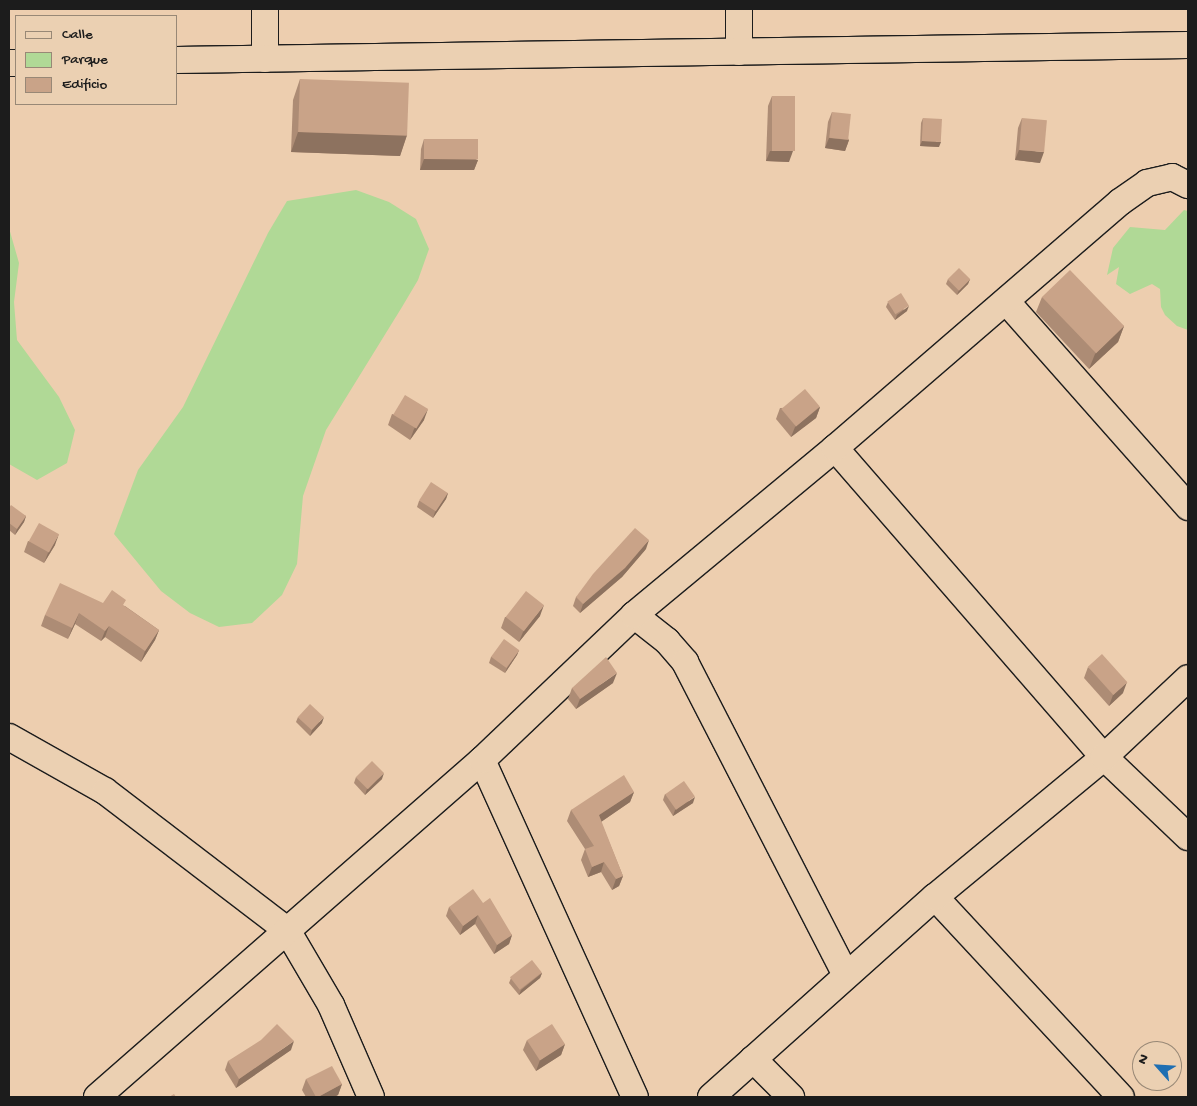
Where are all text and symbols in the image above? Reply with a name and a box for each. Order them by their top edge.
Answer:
legend [15,15,178,105]
text: Calle [62,26,93,44]
text: Parque [62,51,108,69]
text: Edificio [62,76,107,94]
north arrow [1132,1041,1182,1091]
text: N [1134,1052,1154,1067]

